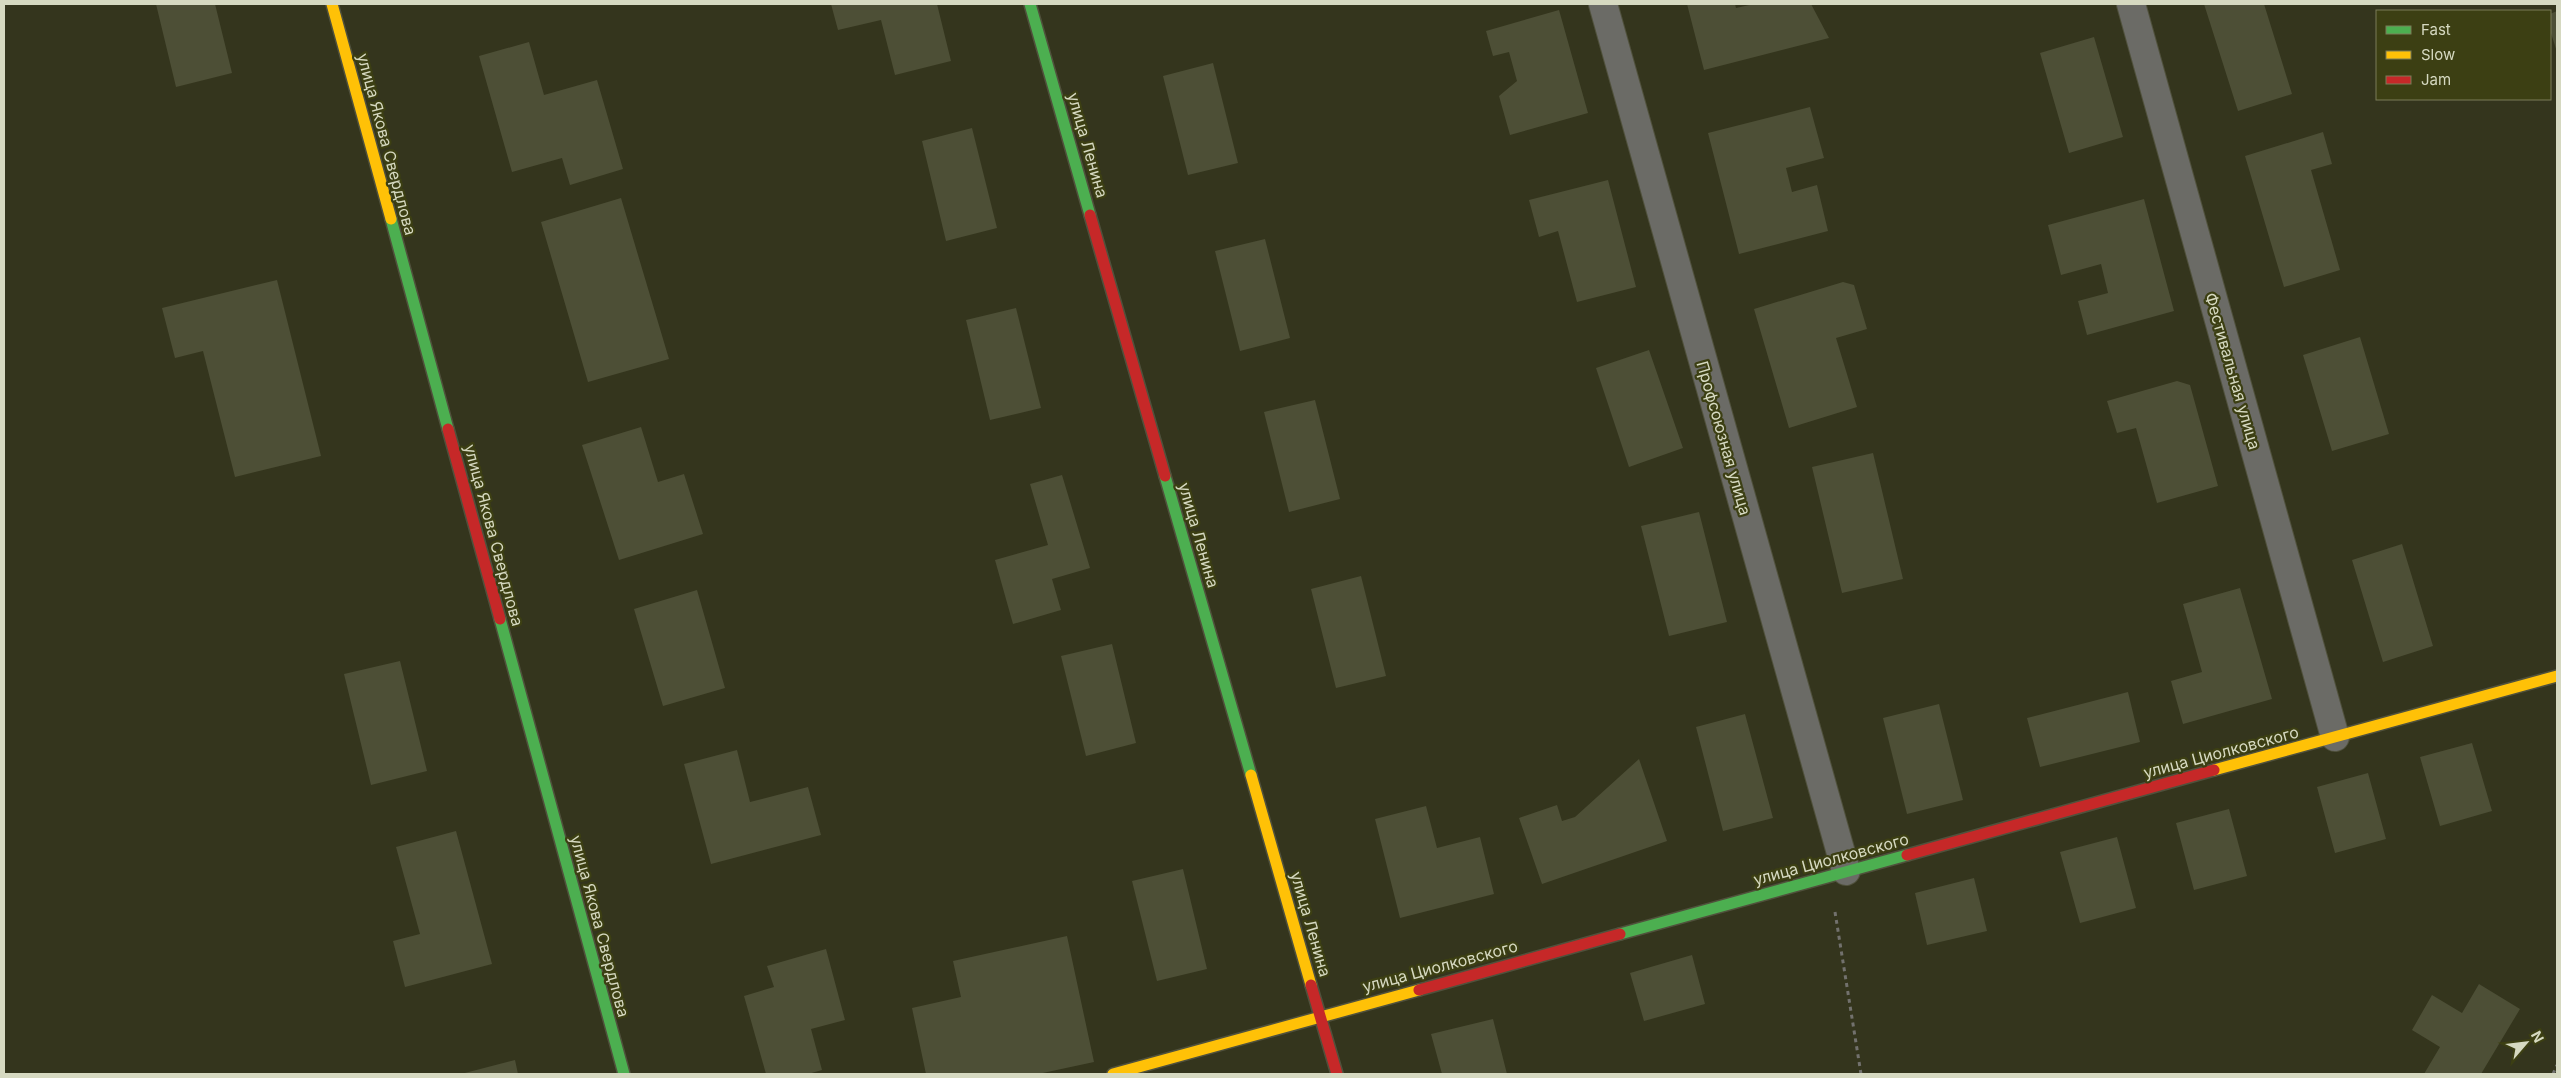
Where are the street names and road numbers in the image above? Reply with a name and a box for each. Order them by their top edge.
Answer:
street label: улица Якова Свердлова [353,51,421,237]
street label: улица Ленина [1063,90,1113,200]
street label: Фестивальная улица [2201,290,2265,452]
street label: Профсоюзная улица [1692,358,1756,518]
street label: улица Якова Свердлова [460,442,528,628]
street label: улица Ленина [1174,480,1224,590]
street label: улица Циолковского [2141,722,2301,782]
street label: улица Циолковского [1751,829,1911,889]
street label: улица Якова Свердлова [566,833,634,1019]
street label: улица Ленина [1286,869,1336,979]
street label: улица Циолковского [1360,936,1520,996]

